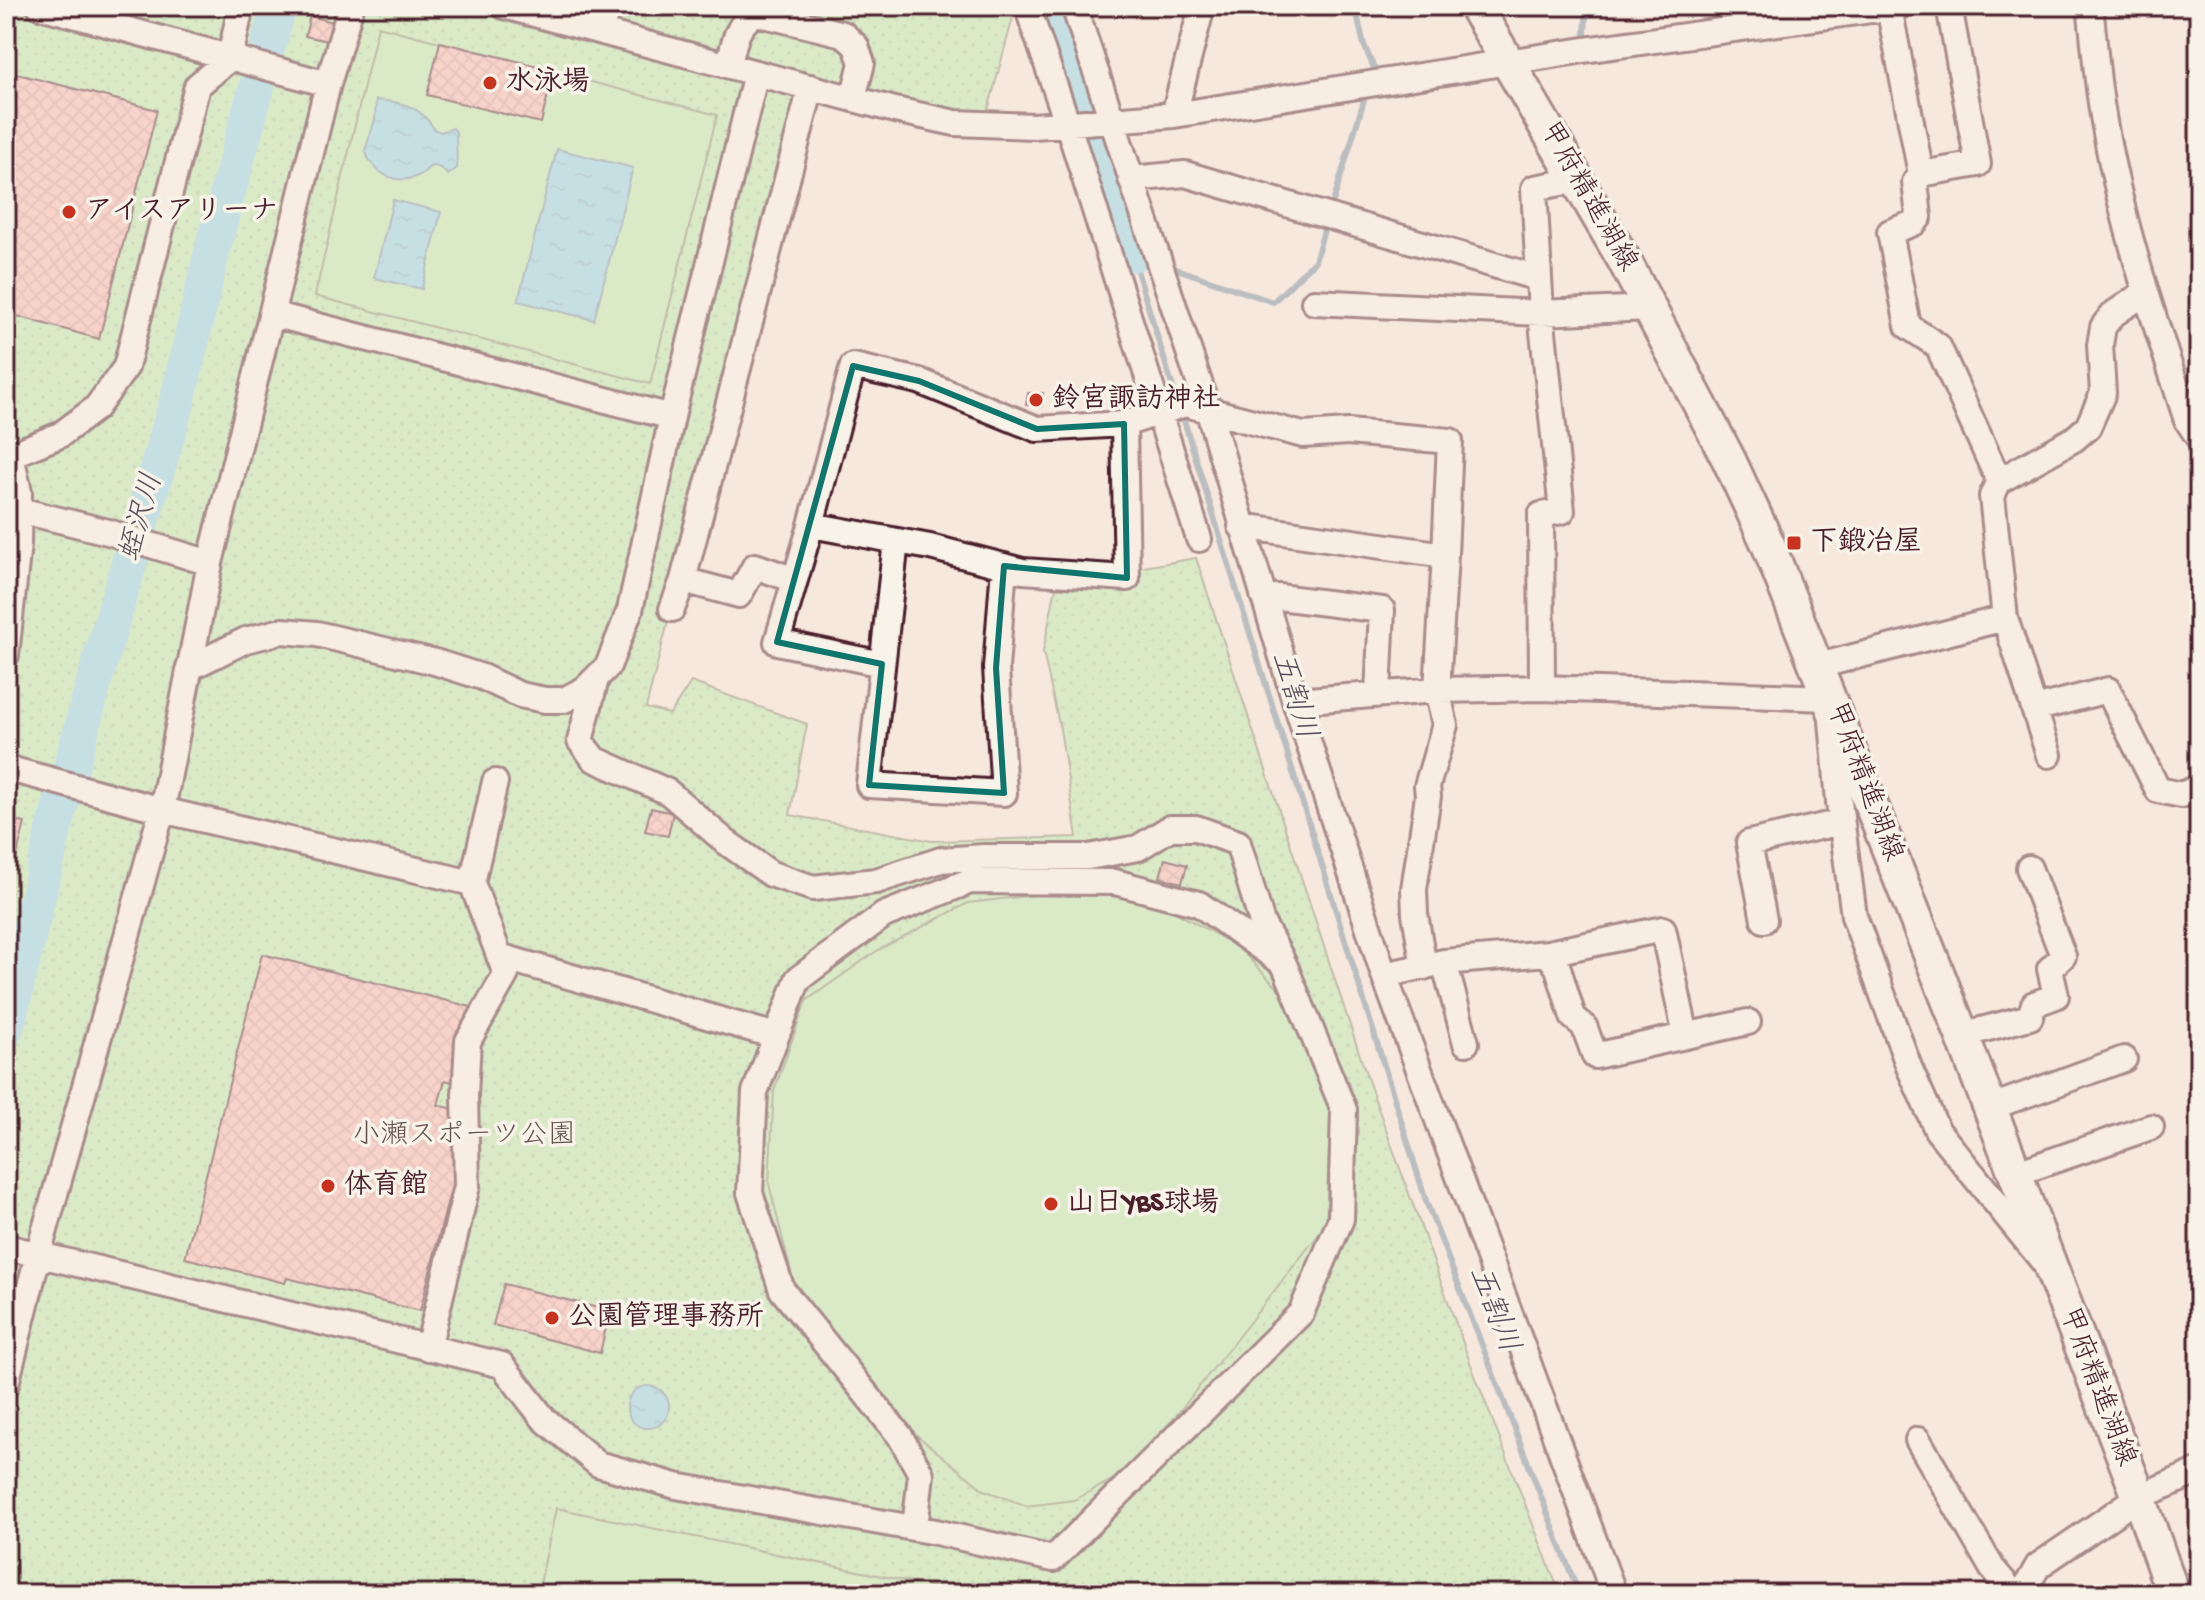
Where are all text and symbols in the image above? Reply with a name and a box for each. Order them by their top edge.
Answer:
place label: 水泳場 [506,66,590,100]
marker: 水泳場 [481,74,499,92]
street label: 甲府精進湖線 [1531,115,1644,278]
place label: アイスアリーナ [85,196,278,229]
marker: アイスアリーナ [60,203,78,221]
place label: 鈴宮諏訪神社 [1052,382,1220,417]
marker: 鈴宮諏訪神社 [1027,391,1045,409]
water label: 蛭沢川 [114,470,172,566]
place label: 下鍛冶屋 [1810,526,1922,560]
marker: 下鍛冶屋 [1785,534,1803,552]
water label: 五割川 [1262,647,1324,744]
street label: 甲府精進湖線 [1817,697,1909,866]
park label: 小瀬スポーツ公園 [352,1120,576,1153]
place label: 体育館 [344,1169,428,1203]
marker: 体育館 [319,1177,337,1195]
place label: 山日YBS球場 [1067,1187,1219,1221]
marker: 山日YBS球場 [1042,1195,1060,1213]
water label: 五割川 [1460,1261,1526,1358]
place label: 公園管理事務所 [568,1300,764,1335]
street label: 甲府精進湖線 [2050,1302,2142,1471]
marker: 公園管理事務所 [543,1309,561,1327]

